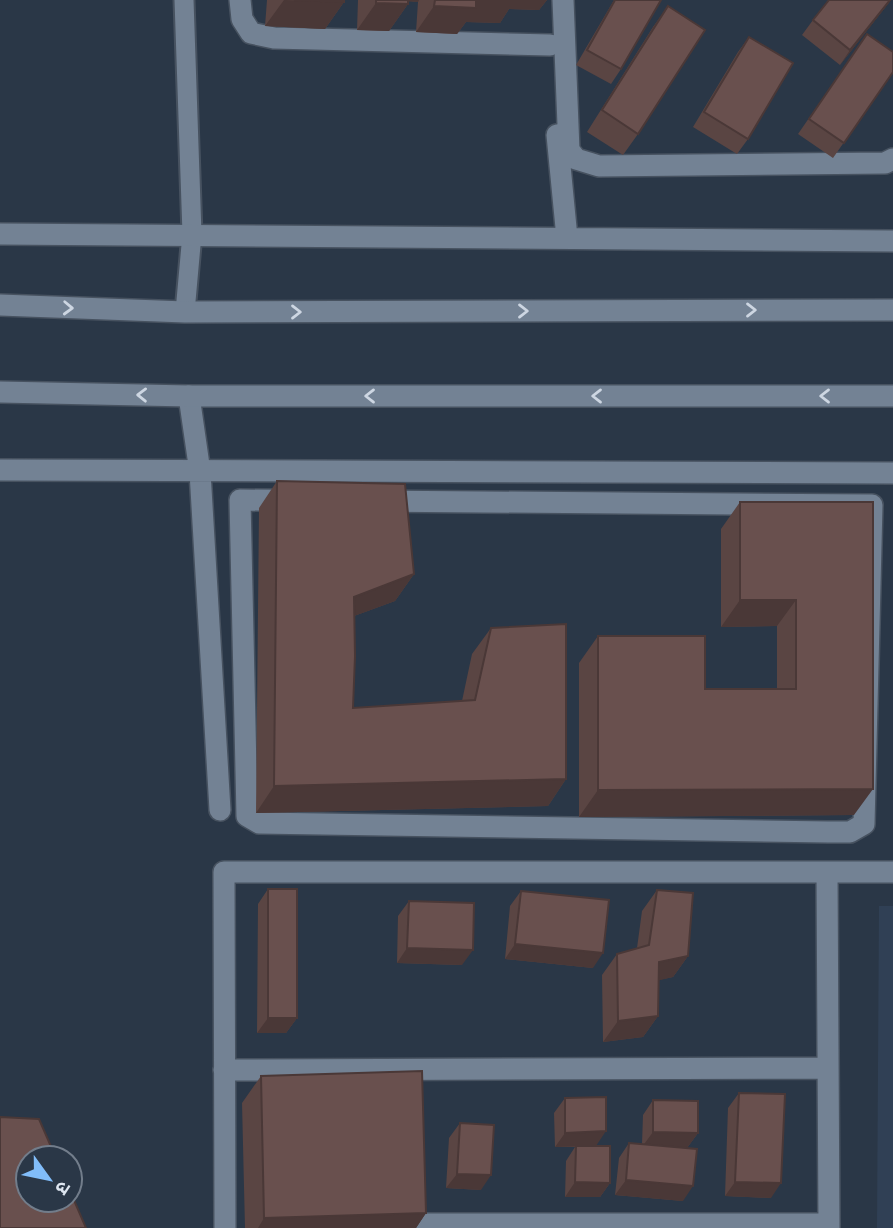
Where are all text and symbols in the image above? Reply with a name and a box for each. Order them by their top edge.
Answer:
one-way arrow [63,300,74,315]
one-way arrow [518,303,529,319]
one-way arrow [745,303,756,318]
one-way arrow [291,304,301,320]
one-way arrow [137,387,147,403]
one-way arrow [364,388,375,404]
one-way arrow [592,388,602,404]
one-way arrow [819,388,830,404]
north arrow [14,1144,84,1214]
text: उ [50,1177,76,1200]

